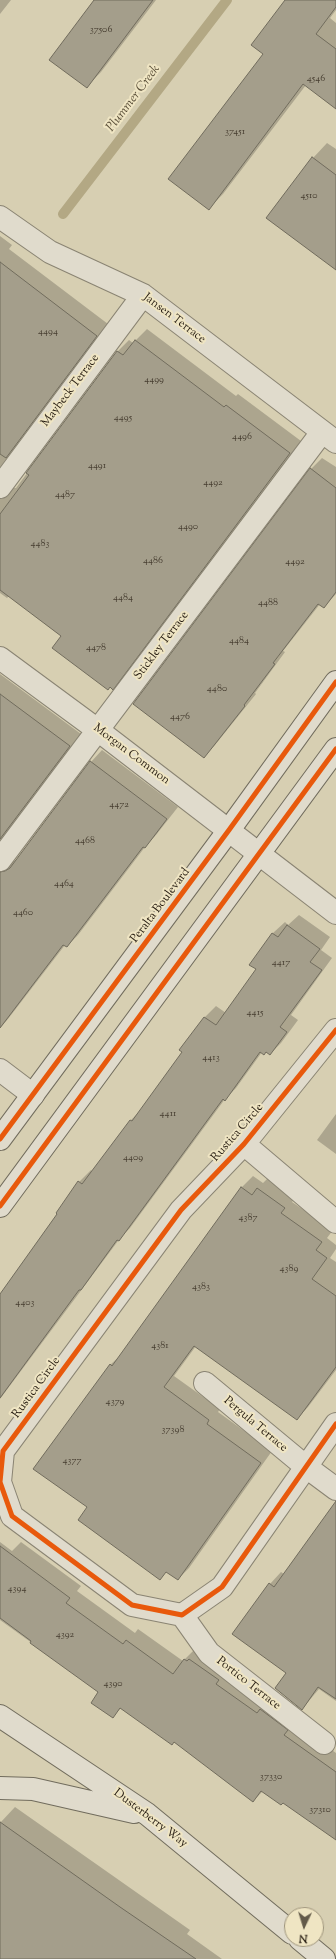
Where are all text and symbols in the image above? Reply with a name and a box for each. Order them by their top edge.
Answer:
house number: 37506 [90,24,112,36]
water label: Plummer Creek [104,63,164,135]
house number: 4546 [307,73,325,85]
house number: 37451 [225,126,245,138]
house number: 4510 [300,190,318,202]
street label: Jansen Terrace [140,291,208,347]
house number: 4494 [38,326,58,338]
street label: Maybeck Terrace [39,352,103,430]
house number: 4499 [144,374,164,386]
house number: 4495 [114,412,132,424]
house number: 4496 [232,431,252,443]
house number: 4491 [88,460,106,472]
house number: 4492 [203,477,223,489]
house number: 4487 [55,489,75,501]
house number: 4490 [178,521,198,533]
house number: 4483 [30,538,50,550]
house number: 4486 [143,555,163,567]
house number: 4492 [285,556,305,568]
house number: 4484 [113,592,133,604]
house number: 4488 [258,597,278,609]
street label: Stickley Terrace [132,609,192,683]
house number: 4484 [229,635,249,647]
house number: 4478 [86,642,106,654]
house number: 4480 [207,683,227,695]
house number: 4476 [170,711,190,723]
street label: Morgan Common [90,721,172,789]
house number: 4472 [109,799,129,811]
house number: 4468 [75,835,95,847]
street label: Peralta Boulevard [128,866,194,946]
house number: 4464 [54,878,74,890]
house number: 4460 [13,907,33,919]
house number: 4417 [272,957,290,969]
house number: 4415 [247,1007,263,1019]
house number: 4413 [202,1052,220,1064]
street label: Rustica Circle [209,1101,267,1165]
house number: 4411 [160,1108,176,1120]
house number: 4409 [123,1152,143,1164]
house number: 4387 [238,1212,258,1224]
house number: 4389 [280,1263,298,1275]
house number: 4383 [192,1281,210,1293]
house number: 4403 [15,1297,35,1309]
house number: 4381 [151,1340,169,1352]
street label: Rustica Circle [10,1354,64,1422]
street label: Pergula Terrace [220,1394,290,1456]
house number: 4379 [106,1396,124,1408]
house number: 37398 [162,1424,184,1436]
house number: 4377 [62,1455,82,1467]
house number: 4394 [8,1583,26,1595]
house number: 4392 [56,1629,74,1641]
street label: Portico Terrace [213,1654,283,1714]
house number: 4390 [103,1678,123,1690]
house number: 37330 [260,1771,282,1783]
street label: Dusterberry Way [110,1787,190,1851]
house number: 37310 [309,1804,331,1816]
north arrow [284,1907,324,1947]
text: N [298,1930,308,1946]

